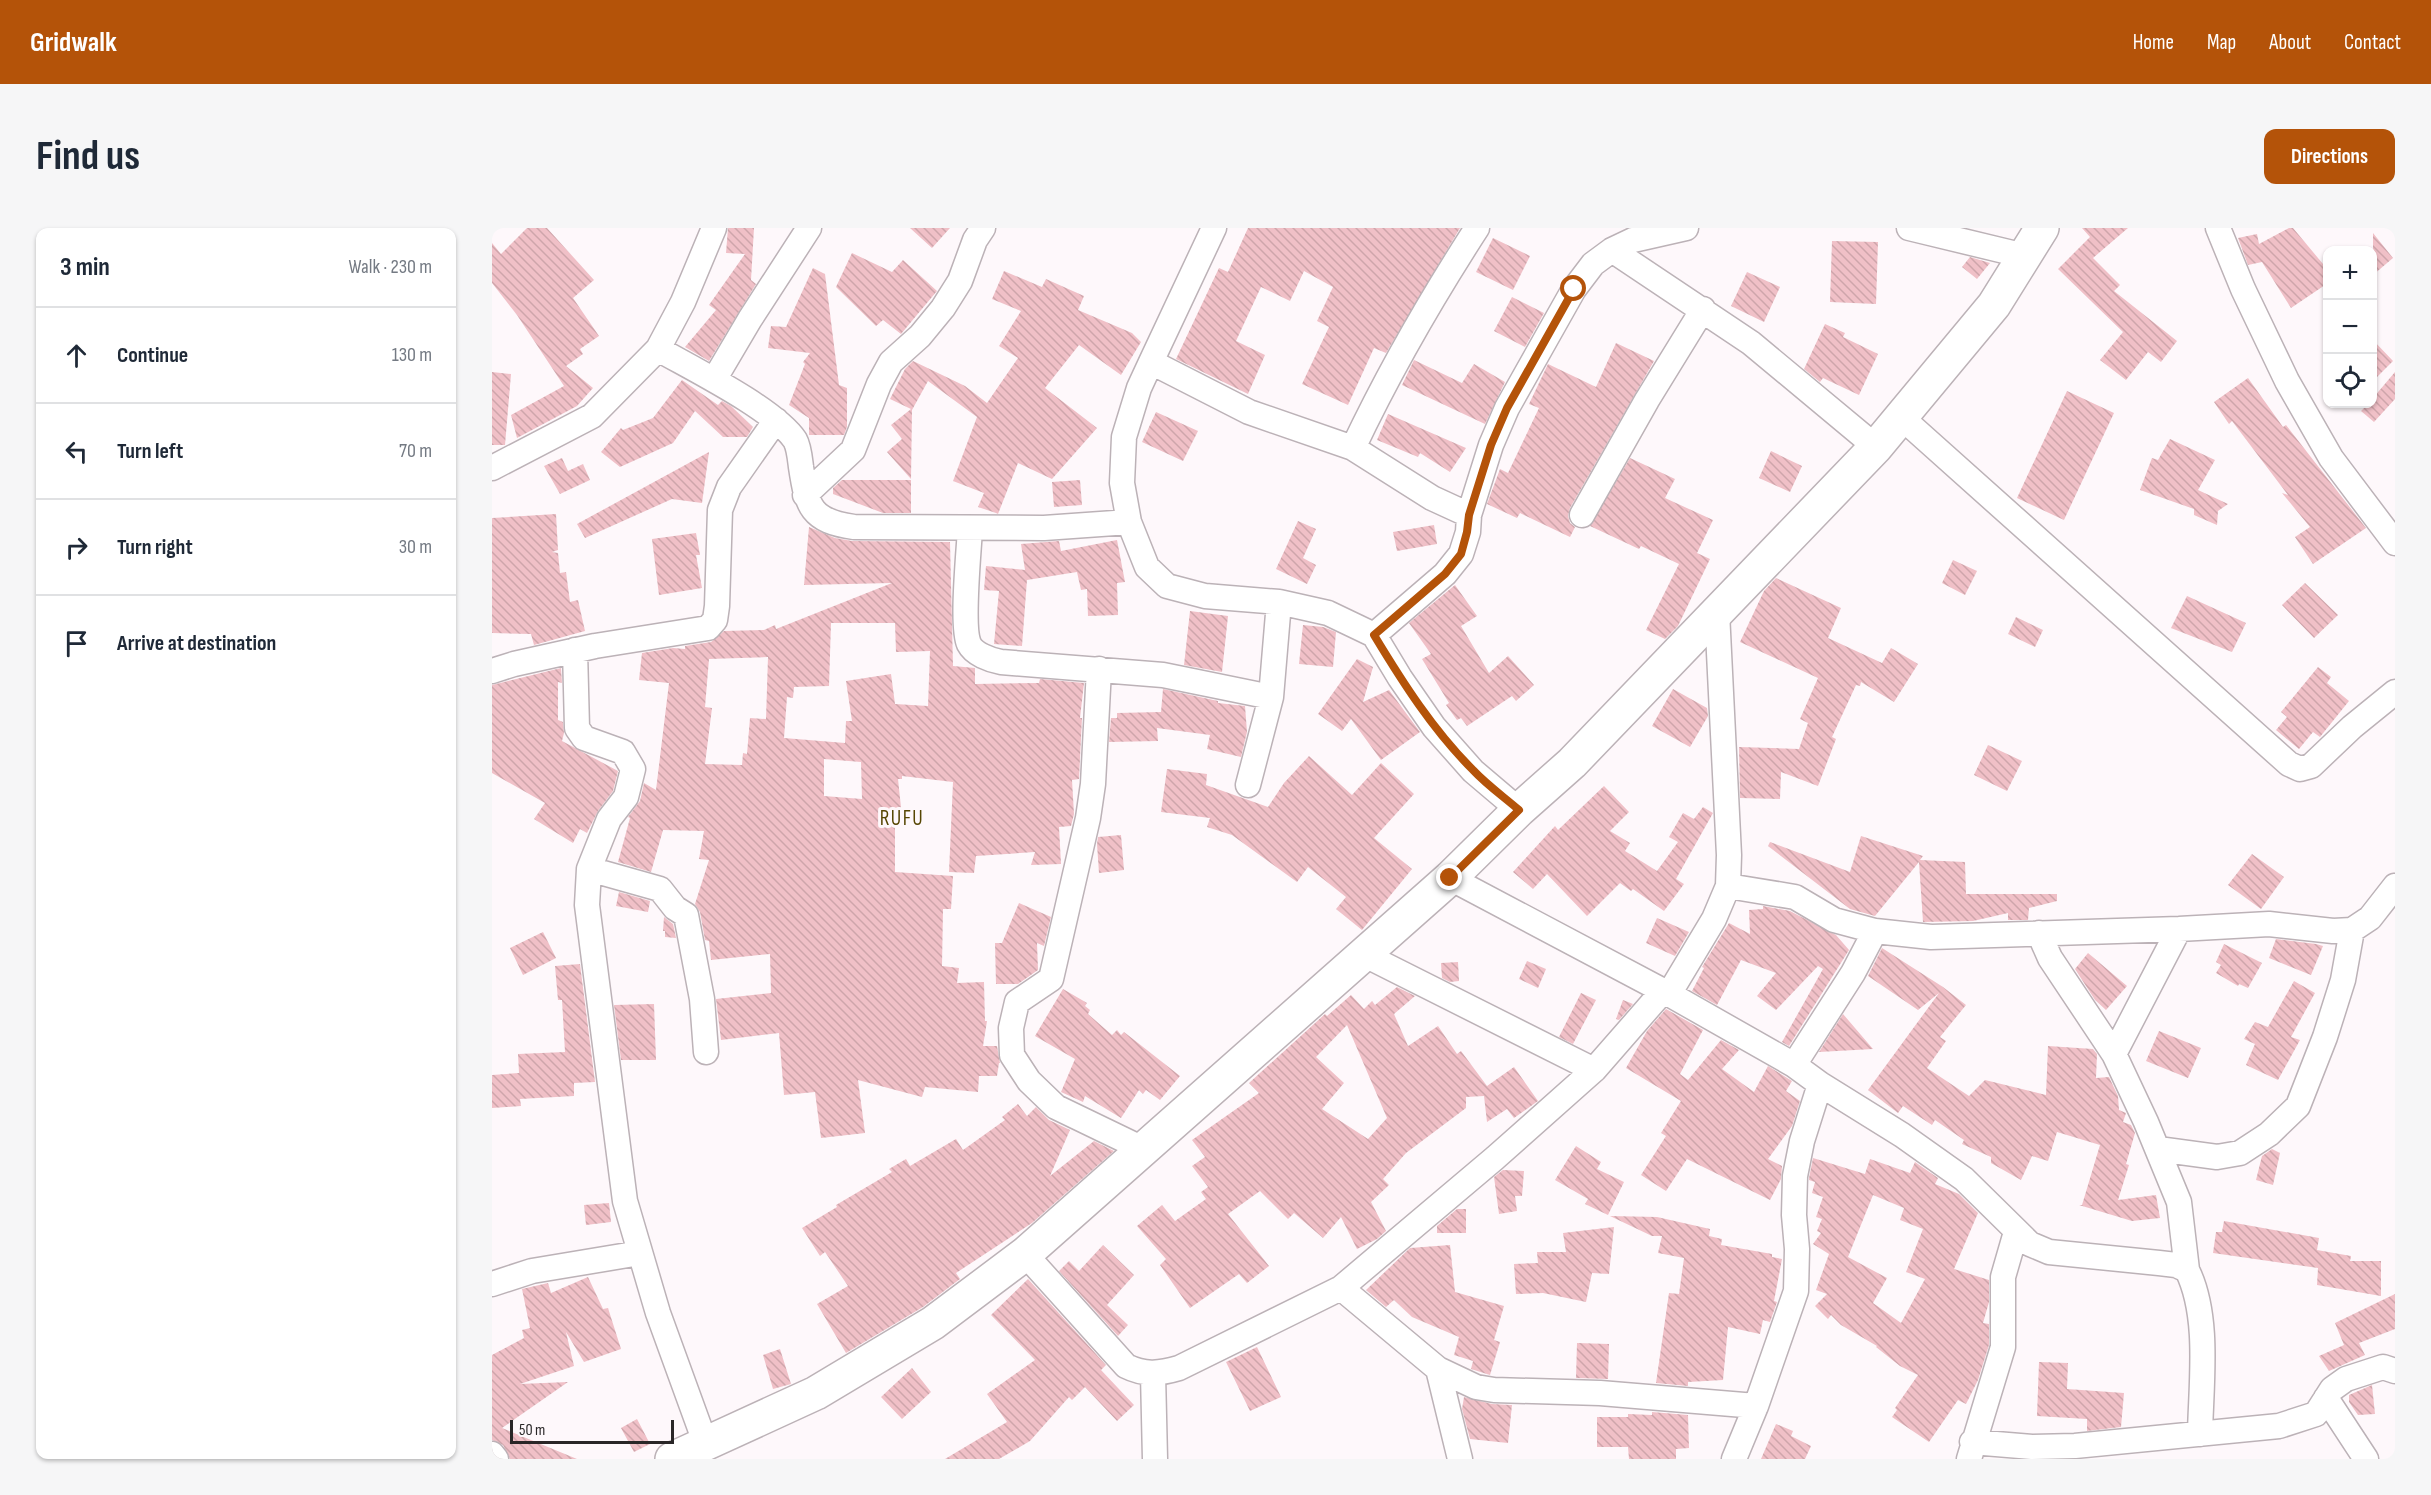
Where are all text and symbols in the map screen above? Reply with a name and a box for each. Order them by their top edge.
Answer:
text: Gridwalk [30,26,117,59]
text: Home [2133,30,2174,55]
text: Map [2207,30,2236,55]
text: About [2269,30,2311,55]
text: Contact [2344,30,2401,55]
button: Directions [2264,129,2395,184]
text: Find us [36,131,140,182]
map controls [2323,246,2377,408]
button: + [2323,246,2377,300]
text: 3 min [60,252,110,283]
text: Walk · 230 m [349,255,432,279]
route start [1560,275,1586,301]
button: − [2323,300,2377,354]
icon: ahead [60,339,93,372]
text: Continue [117,342,188,369]
text: 130 m [392,343,432,367]
button: locate [2323,354,2377,408]
icon: left [60,435,93,468]
text: Turn left [117,438,183,465]
text: 70 m [399,439,432,463]
icon: right [60,531,93,564]
text: Turn right [117,534,193,561]
text: 30 m [399,535,432,559]
icon: arrive [60,627,93,660]
text: Arrive at destination [117,630,276,657]
district label: RUFU [880,806,924,831]
route end [1436,864,1462,890]
scale bar [510,1417,674,1444]
text: 50 m [519,1421,545,1440]

